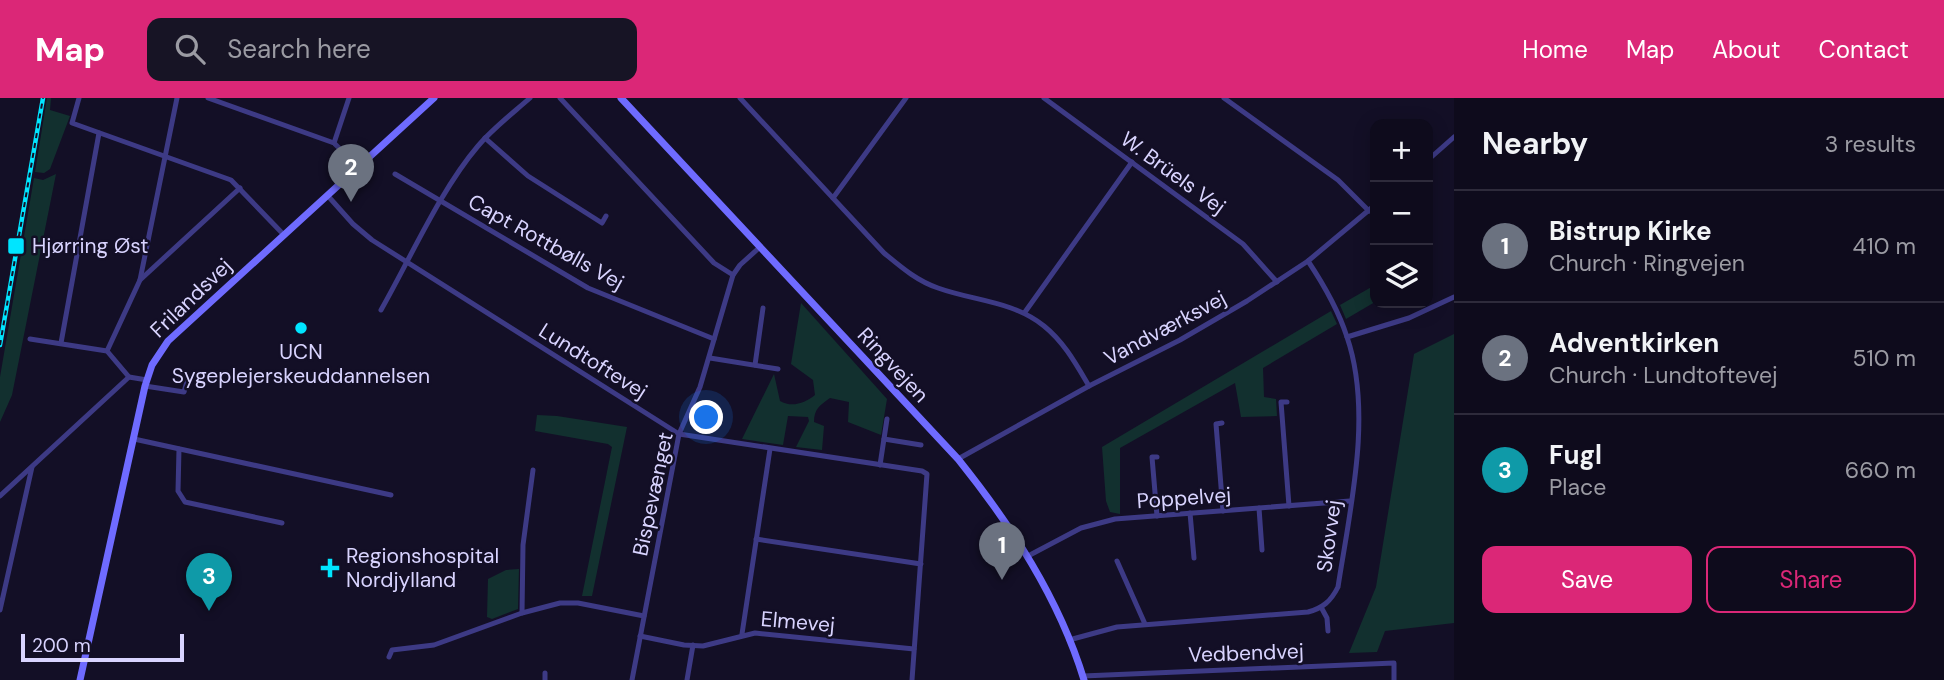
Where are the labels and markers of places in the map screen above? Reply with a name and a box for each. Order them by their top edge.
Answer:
pin: 2 [328,144,374,202]
place label: Hjørring Øst [32,232,149,260]
marker: Hjørring Øst [6,236,26,256]
marker: UCN Sygeplejerskeuddannelsen [293,320,309,336]
place label: UCN Sygeplejerskeuddannelsen [172,338,430,390]
pin: 1 [979,522,1025,580]
place label: Regionshospital Nordjylland [346,542,499,594]
pin: 3 [186,553,232,611]
marker: Regionshospital Nordjylland [320,558,340,578]

